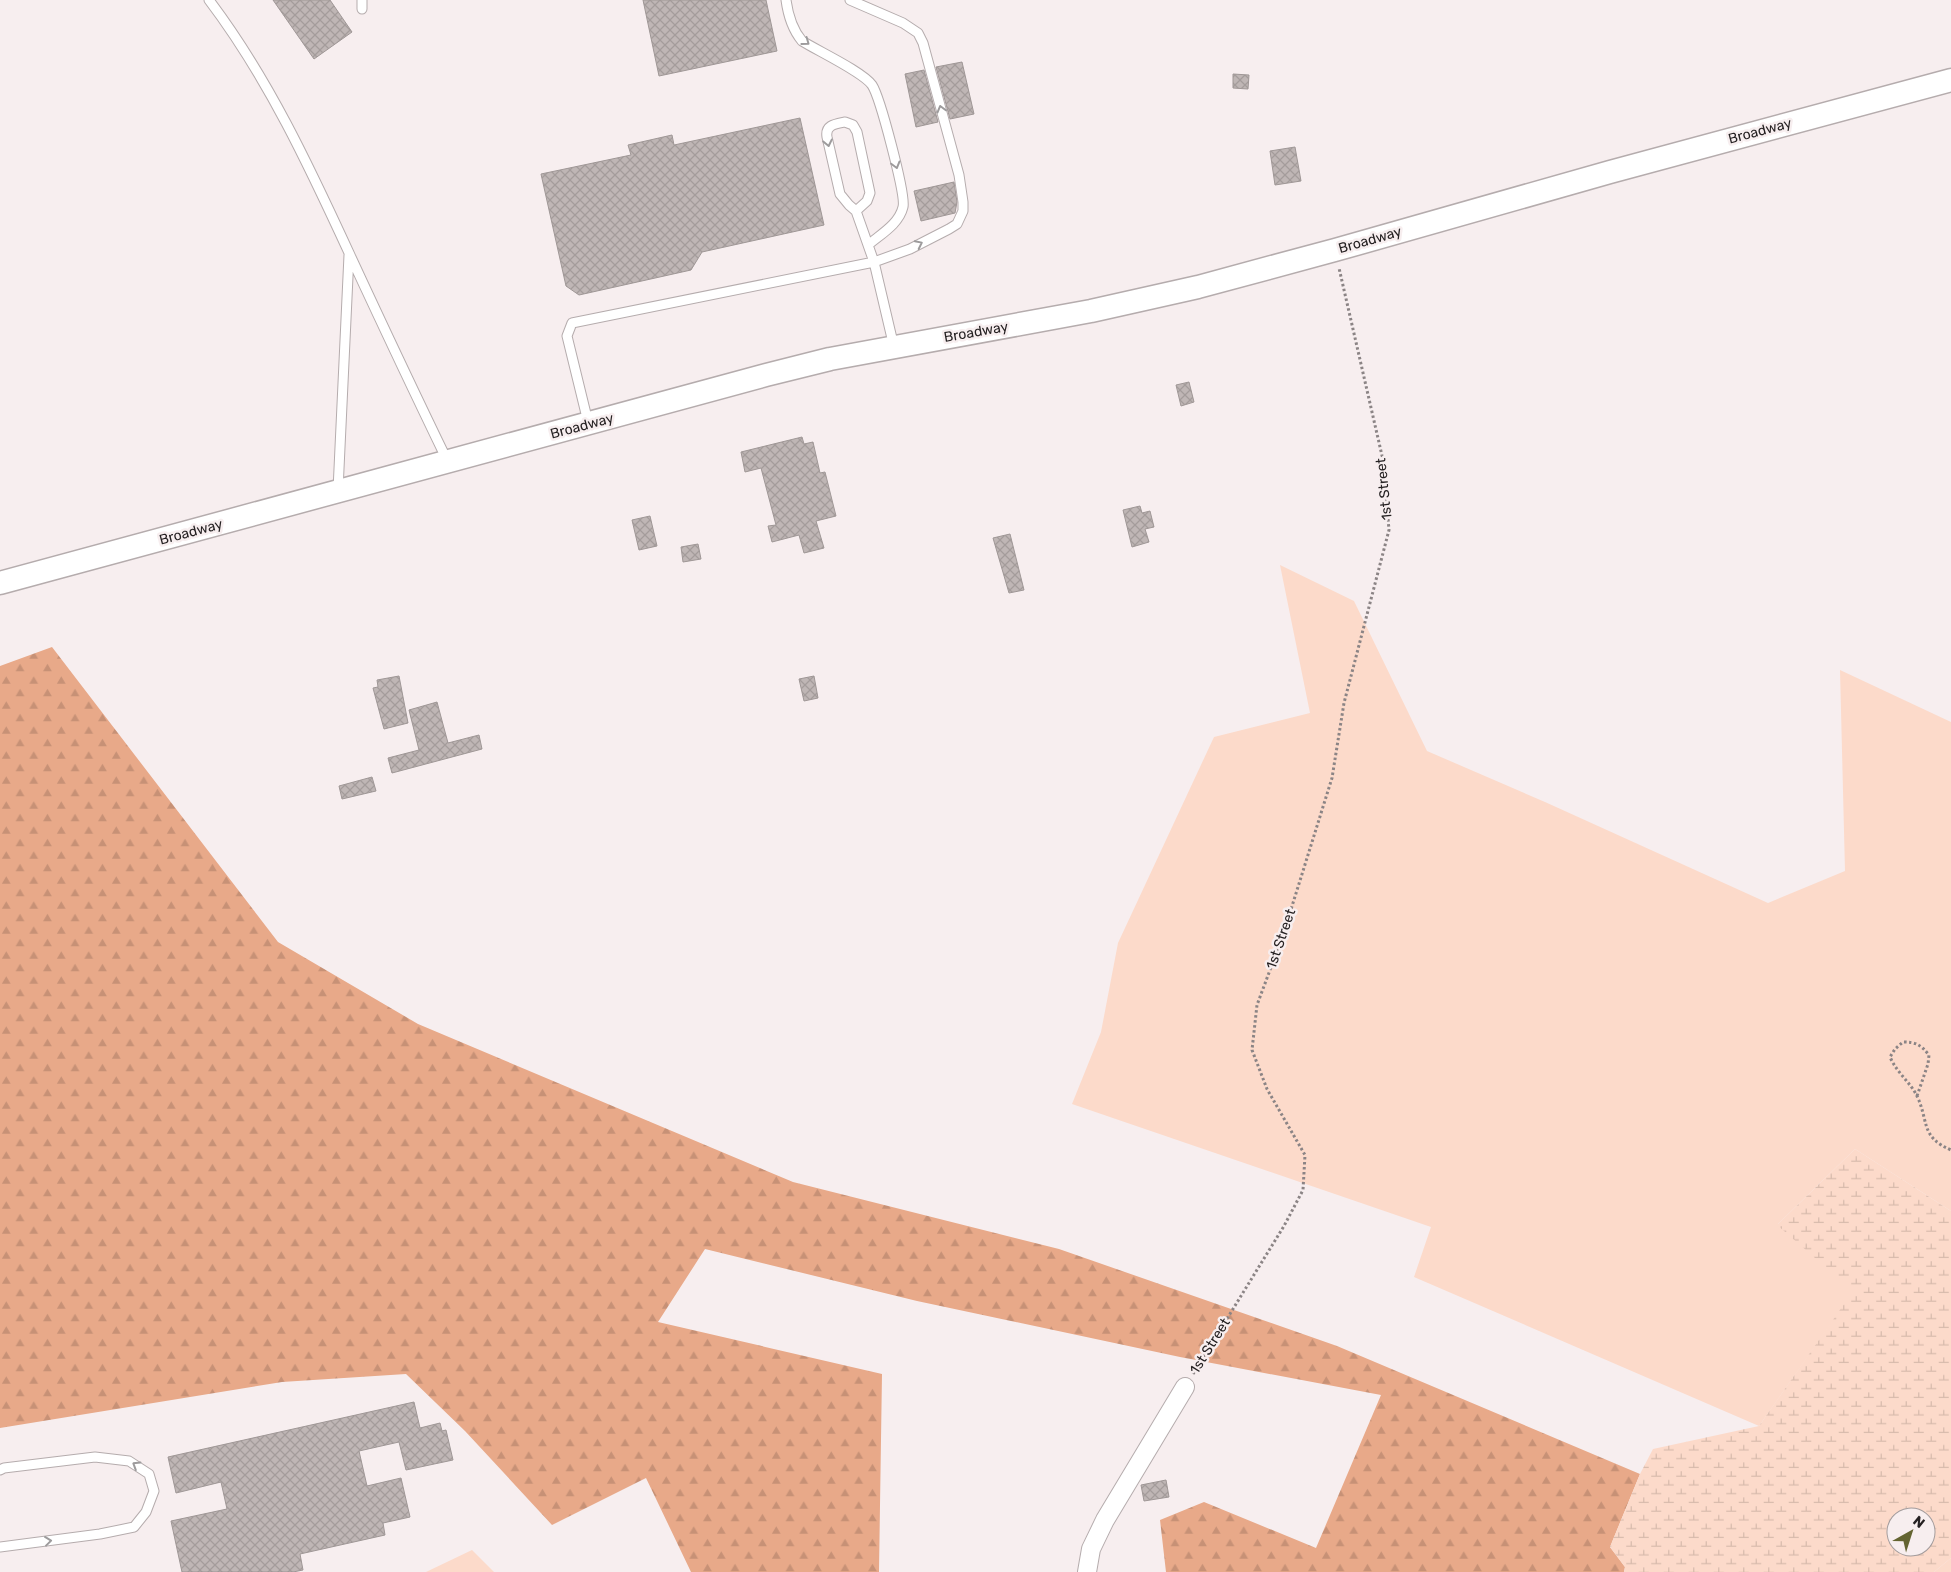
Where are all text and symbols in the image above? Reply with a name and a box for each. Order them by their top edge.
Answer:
one-way arrow [800,37,809,45]
one-way arrow [936,104,947,113]
street label: Broadway [1726,114,1794,148]
one-way arrow [822,138,833,147]
one-way arrow [890,160,901,169]
street label: Broadway [1336,223,1404,257]
one-way arrow [914,240,923,251]
street label: Broadway [943,318,1010,346]
street label: Broadway [548,409,616,443]
street label: 1st Street [1372,457,1396,521]
street label: Broadway [157,515,225,549]
street label: 1st Street [1263,906,1299,971]
street label: 1st Street [1186,1315,1234,1377]
one-way arrow [132,1462,141,1472]
north arrow [1886,1507,1936,1557]
text: N [1910,1513,1928,1532]
one-way arrow [44,1536,53,1546]

